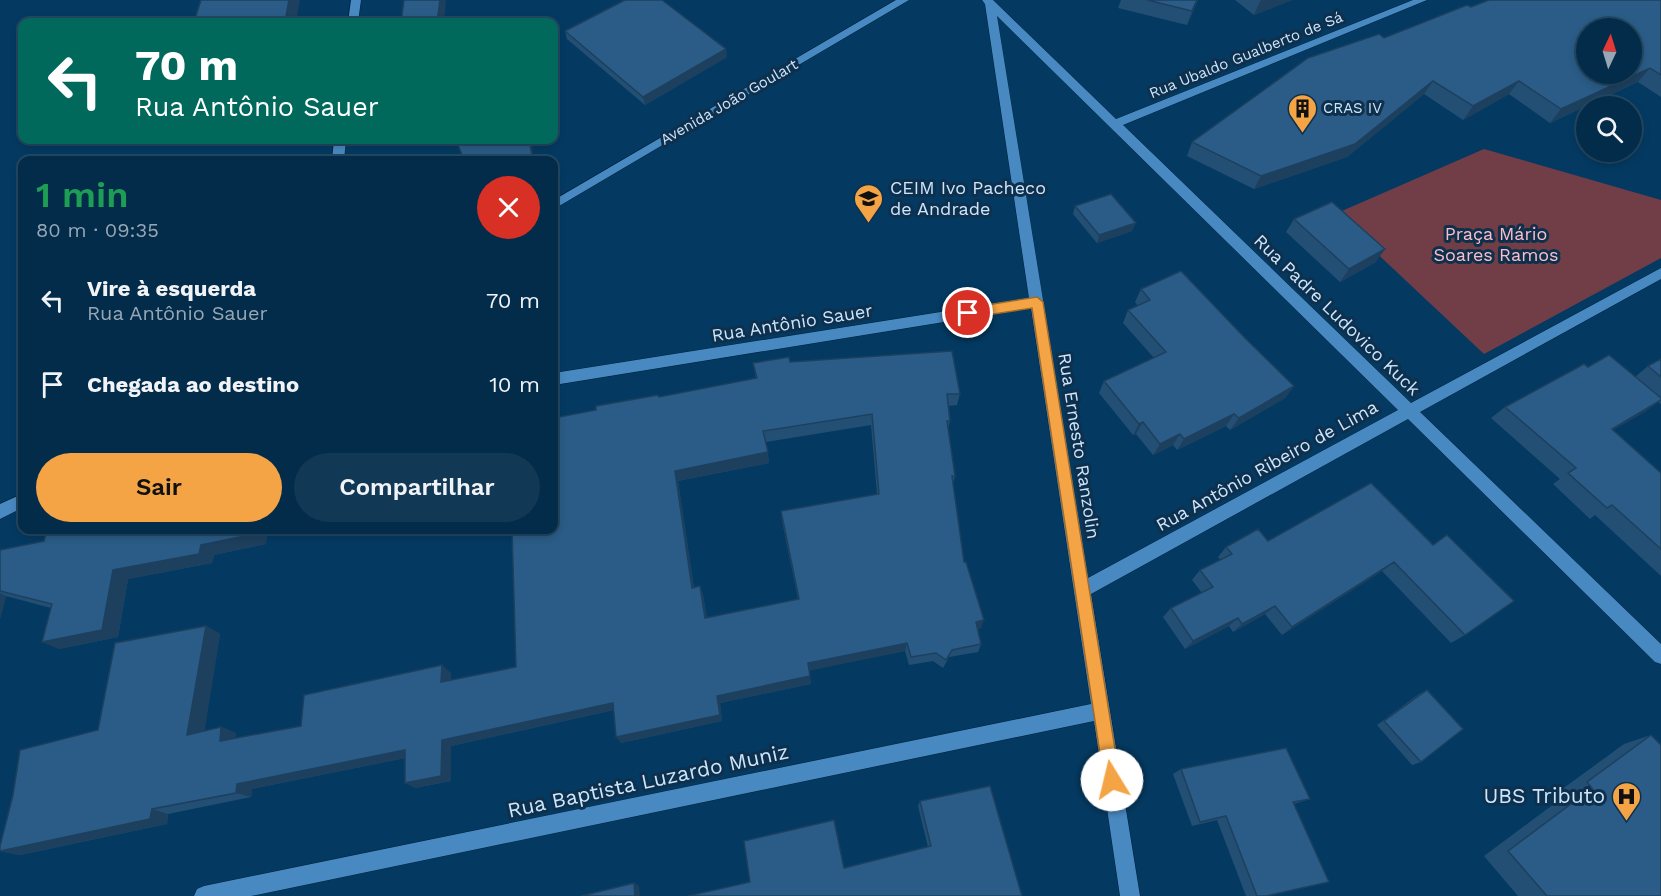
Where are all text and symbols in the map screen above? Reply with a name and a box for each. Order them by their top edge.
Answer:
street label: Rua Ubaldo Gualberto de Sá [1147,8,1346,102]
north arrow [1576,18,1642,84]
map controls [1576,18,1642,162]
text: 70 m [135,41,238,90]
icon: left [36,42,114,120]
street label: Avenida João Goulart [657,55,801,149]
text: Rua Antônio Sauer [135,91,379,123]
building icon: CRAS IV [1286,92,1318,134]
button: search [1576,96,1642,162]
place label: CRAS IV [1323,99,1382,117]
text: 1 min [36,174,128,216]
button: close [477,176,540,239]
place label: CEIM Ivo Pacheco de Andrade [890,177,1046,219]
school or university icon: CEIM Ivo Pacheco de Andrade [853,182,885,224]
text: 80 m · 09:35 [36,218,159,242]
park label: Praça Mário Soares Ramos [1433,223,1559,265]
street label: Rua Padre Ludovico Kuck [1250,230,1425,399]
text: Vire à esquerda [87,276,256,301]
icon: left [36,284,69,317]
pin [942,287,993,338]
text: 70 m [486,288,540,313]
icon: arrive [951,296,984,329]
street label: Rua Antônio Sauer [710,299,874,346]
text: Rua Antônio Sauer [87,301,268,325]
street label: Rua Ernesto Ranzolin [1054,351,1105,540]
icon: arrive [36,368,69,401]
text: Chegada ao destino [87,372,299,397]
text: 10 m [489,372,540,397]
street label: Rua Antônio Ribeiro de Lima [1152,396,1381,535]
button: Sair [36,453,282,522]
button: Compartilhar [294,453,540,522]
street label: Rua Baptista Luzardo Muniz [505,738,791,823]
position arrow [1080,748,1144,812]
hospital icon: UBS Tributo [1610,780,1642,822]
place label: UBS Tributo [1483,783,1605,808]

